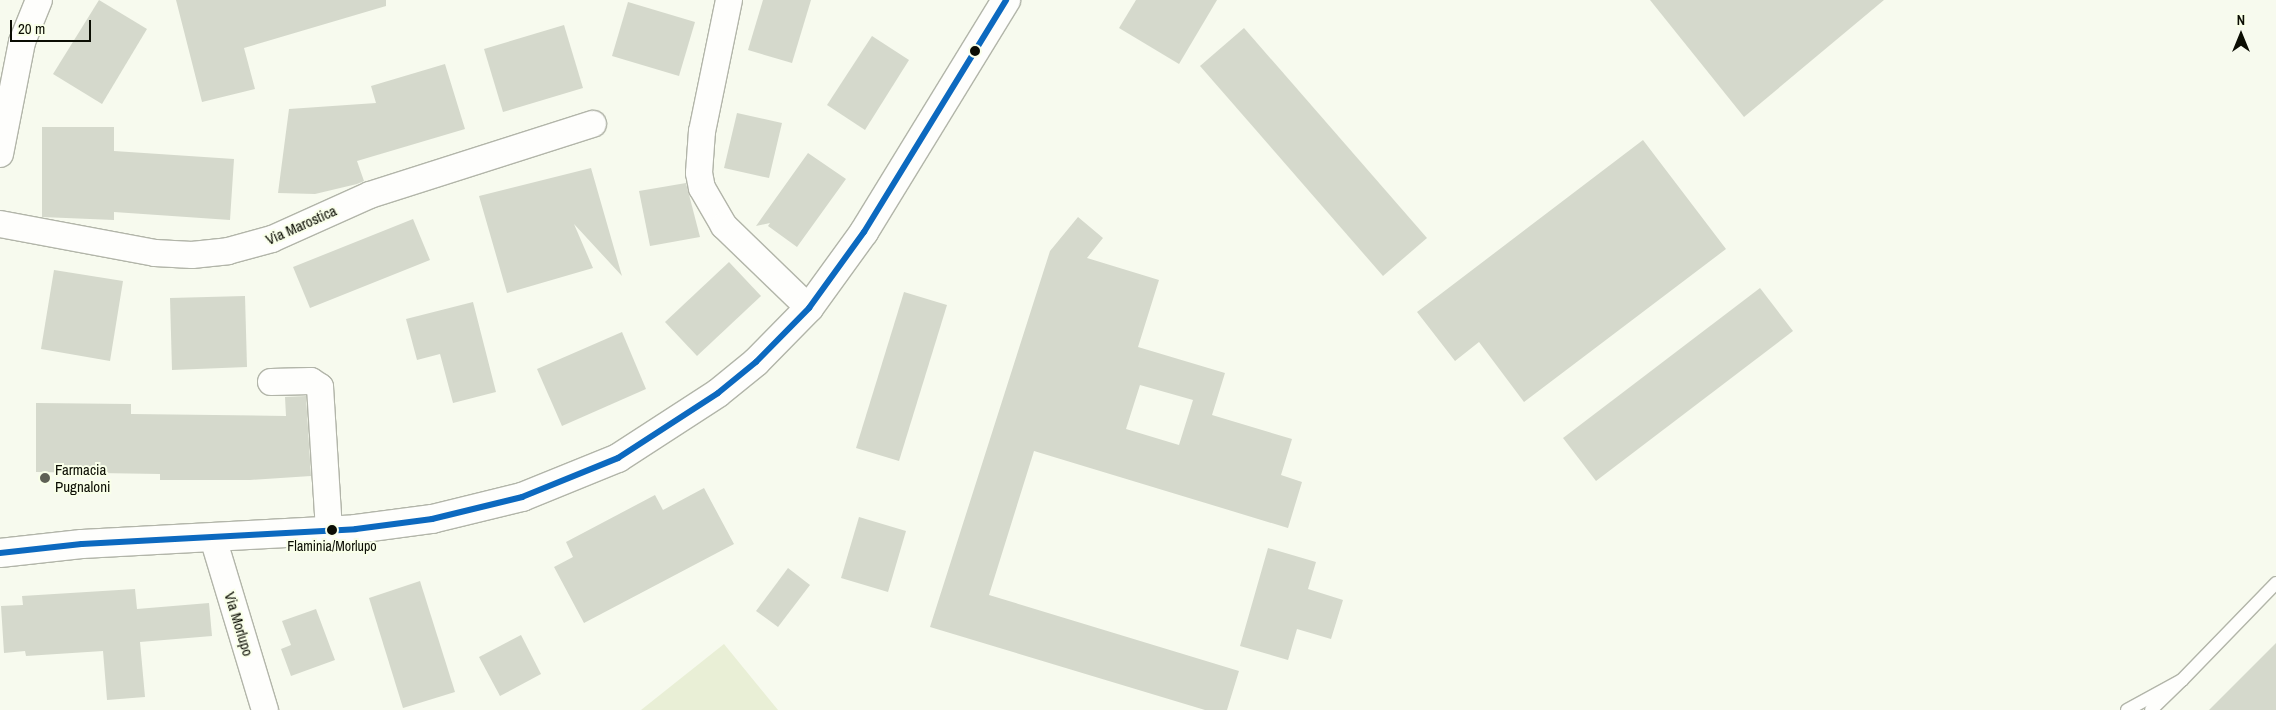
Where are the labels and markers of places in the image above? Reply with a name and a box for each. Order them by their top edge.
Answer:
unlabelled marker [970,46,980,56]
place label: Farmacia Pugnaloni [55,460,110,495]
marker: Farmacia Pugnaloni [39,472,51,484]
marker: Flaminia/Morlupo [327,525,337,535]
place label: Flaminia/Morlupo [287,538,377,554]

